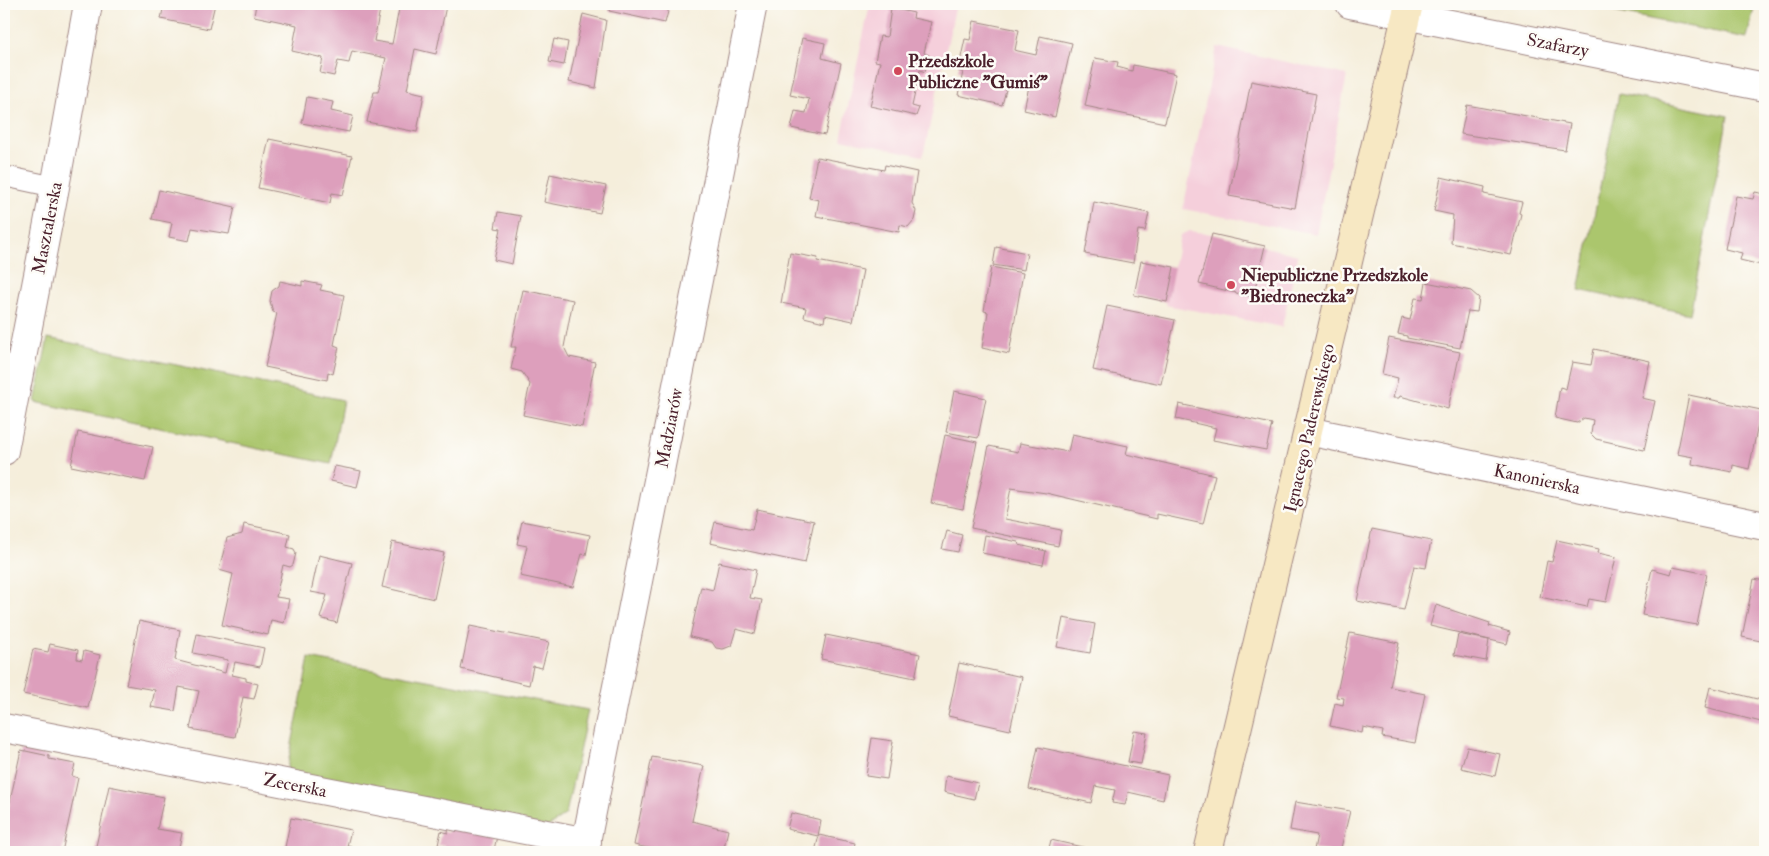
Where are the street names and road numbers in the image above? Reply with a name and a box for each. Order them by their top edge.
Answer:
street label: Szafarzy [1525,28,1592,63]
street label: Masztalerska [27,179,68,276]
street label: Ignacego Paderewskiego [1279,341,1340,515]
street label: Madziarów [650,385,689,470]
street label: Kanonierska [1491,459,1583,500]
street label: Zecerska [261,768,329,803]

